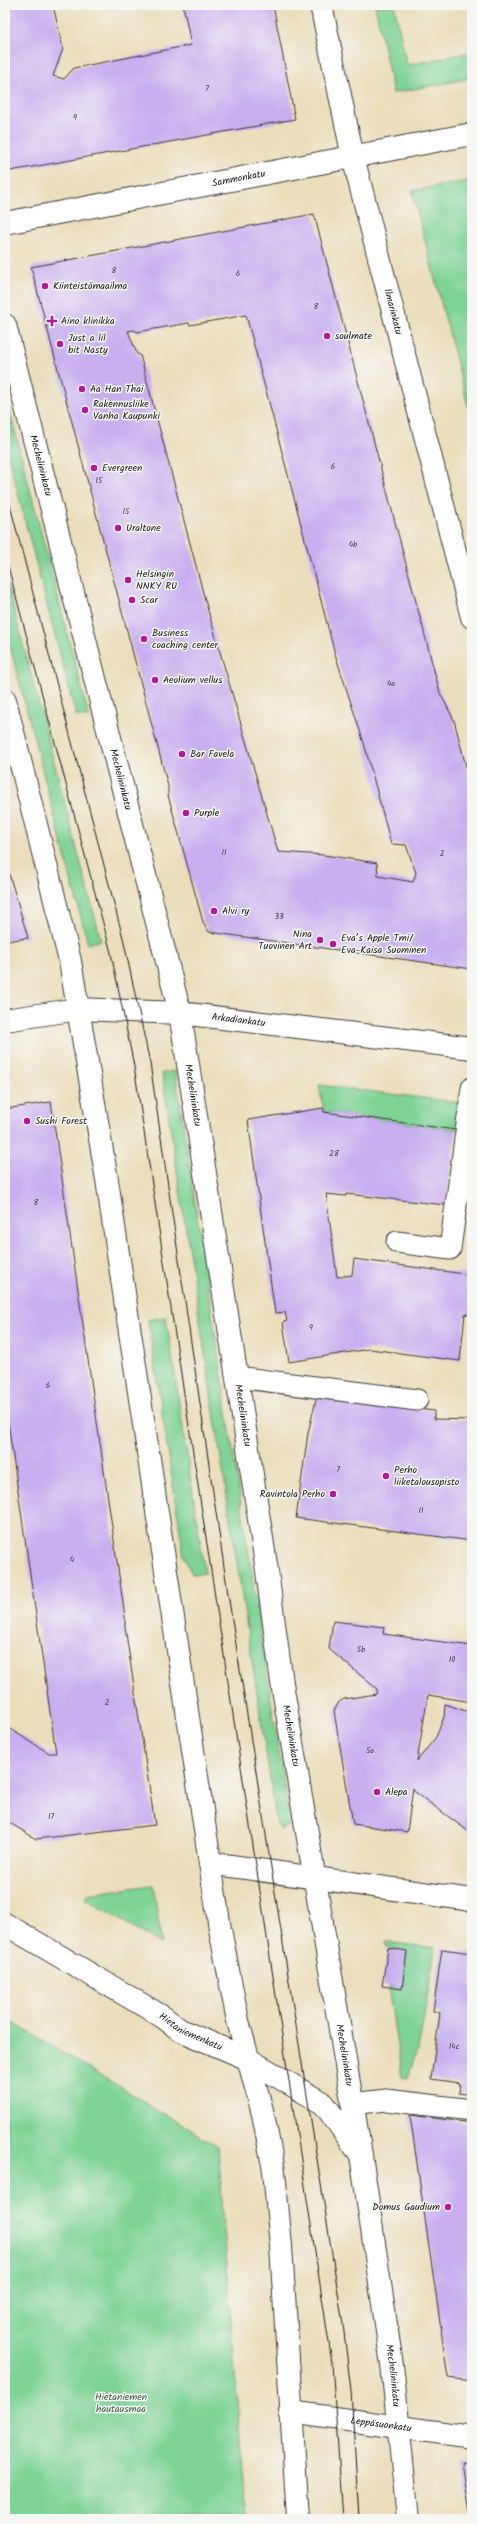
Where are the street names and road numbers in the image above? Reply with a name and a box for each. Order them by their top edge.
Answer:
street label: Sammonkatu [211,166,267,191]
street label: Ilmarinkatu [379,287,407,337]
street label: Mechelininkatu [25,433,56,498]
street label: Mechelininkatu [105,747,136,812]
street label: Arkadiankatu [211,1009,267,1031]
street label: Mechelininkatu [180,1063,206,1128]
street label: Mechelininkatu [230,1383,256,1448]
street label: Mechelininkatu [278,1703,304,1768]
street label: Hietaniemenkatu [156,2008,225,2055]
street label: Mechelininkatu [331,2023,357,2088]
street label: Mechelininkatu [381,2343,404,2408]
street label: Leppäsuonkatu [350,2412,413,2437]

